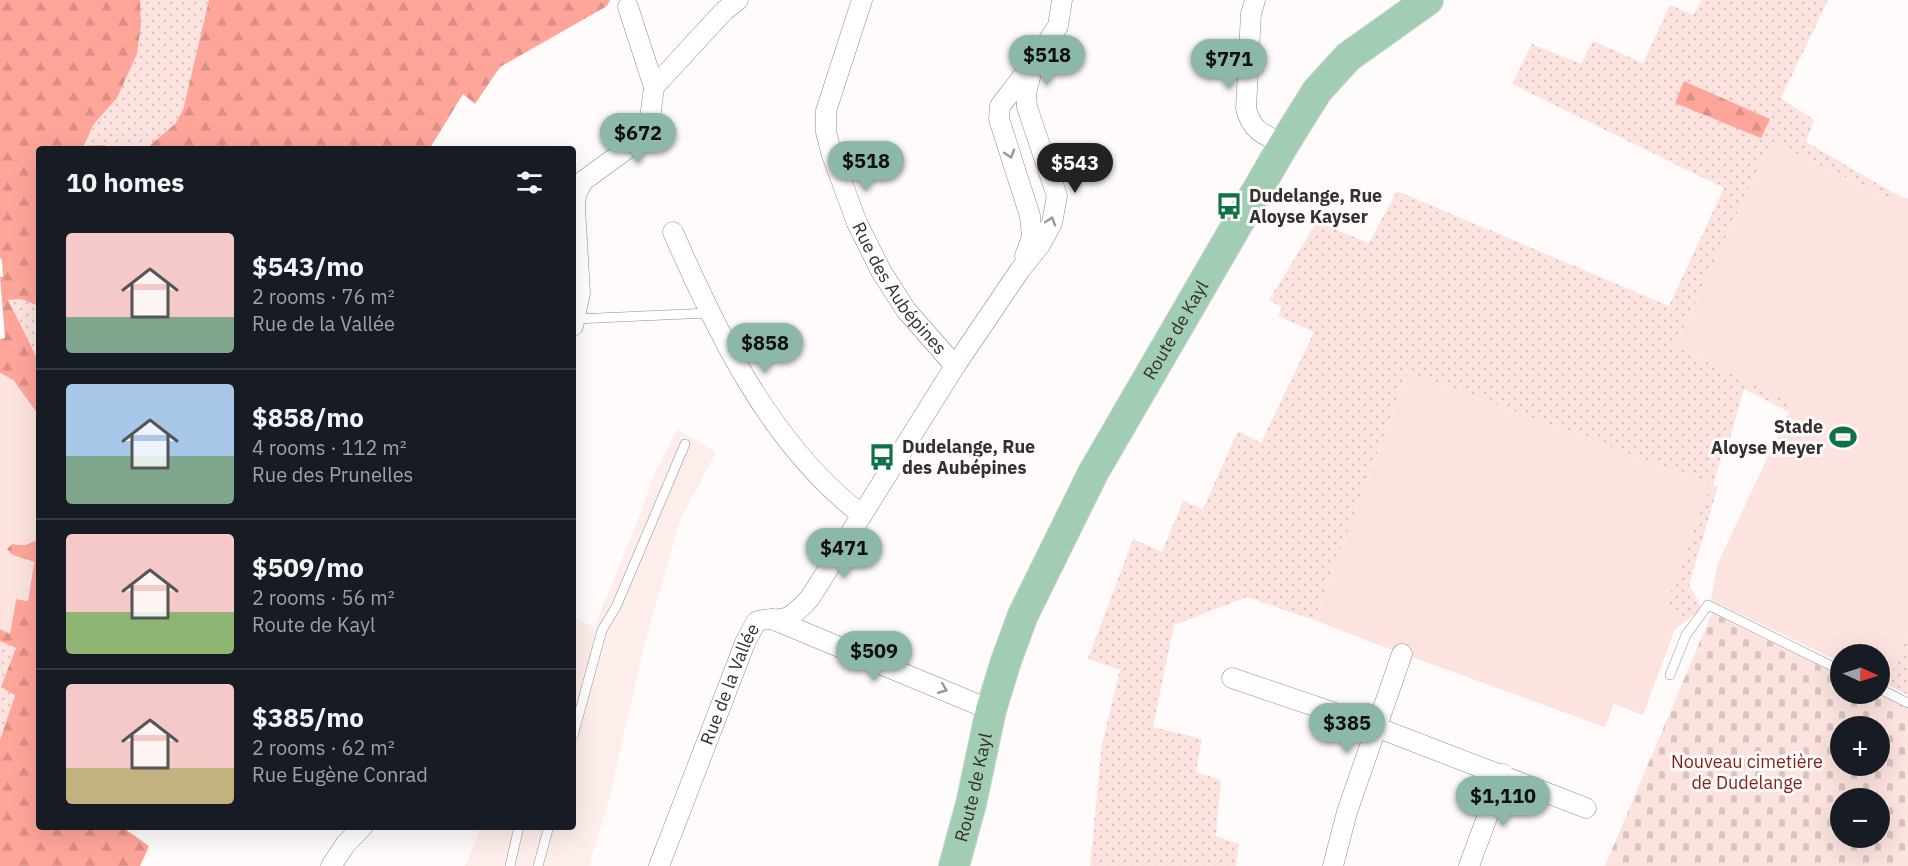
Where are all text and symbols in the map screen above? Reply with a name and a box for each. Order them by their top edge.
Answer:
pin: $518 [1011,35,1083,86]
pin: $771 [1193,39,1265,90]
text: $518 [1023,41,1071,68]
text: $771 [1205,45,1253,72]
pin: $672 [602,113,674,164]
text: $672 [614,119,662,146]
pin: $518 [830,141,902,192]
pin: $543 [1039,143,1111,194]
text: $518 [842,147,890,174]
one-way arrow [1003,148,1016,159]
text: $543 [1051,149,1099,176]
text: 10 homes [66,165,184,199]
icon: filters [513,166,546,199]
place label: Dudelange, Rue Aloyse Kayser [1249,184,1382,228]
bus stop icon: Dudelange, Rue Aloyse Kayser [1214,191,1244,221]
one-way arrow [1043,216,1056,227]
street label: Rue des Aubépines [847,218,952,359]
text: $543/mo [252,249,364,283]
icon: home [114,257,186,329]
street label: Route de Kayl [1138,276,1213,384]
text: 2 rooms · 76 m² [252,283,395,310]
text: Rue de la Vallée [252,310,395,337]
pin: $858 [729,323,801,374]
text: $858 [741,329,789,356]
text: $858/mo [252,400,364,434]
icon: home [114,408,186,480]
place label: Stade Aloyse Meyer [1711,415,1823,459]
sports icon: Stade Aloyse Meyer [1828,422,1858,452]
text: 4 rooms · 112 m² [252,434,407,461]
place label: Dudelange, Rue des Aubépines [902,435,1035,479]
bus stop icon: Dudelange, Rue des Aubépines [867,442,897,472]
text: Rue des Prunelles [252,461,413,488]
pin: $471 [808,528,880,579]
text: $471 [820,534,868,561]
text: $509/mo [252,550,364,584]
icon: home [114,558,186,630]
text: 2 rooms · 56 m² [252,584,395,611]
text: Route de Kayl [252,611,375,638]
street label: Rue de la Vallée [695,619,764,748]
pin: $509 [838,631,910,682]
text: $509 [850,637,898,664]
north arrow [1830,644,1890,704]
map controls [1830,644,1890,848]
one-way arrow [936,682,947,694]
text: $385/mo [252,700,364,734]
pin: $385 [1311,703,1383,754]
icon: home [114,708,186,780]
text: $385 [1323,709,1371,736]
button: + [1830,716,1890,776]
street label: Route de Kayl [949,731,997,844]
text: 2 rooms · 62 m² [252,734,395,761]
park label: Nouveau cimetière de Dudelange [1671,750,1823,794]
text: Rue Eugène Conrad [252,761,428,788]
pin: $1,110 [1454,776,1552,827]
text: $1,110 [1470,782,1536,809]
button: − [1830,788,1890,848]

